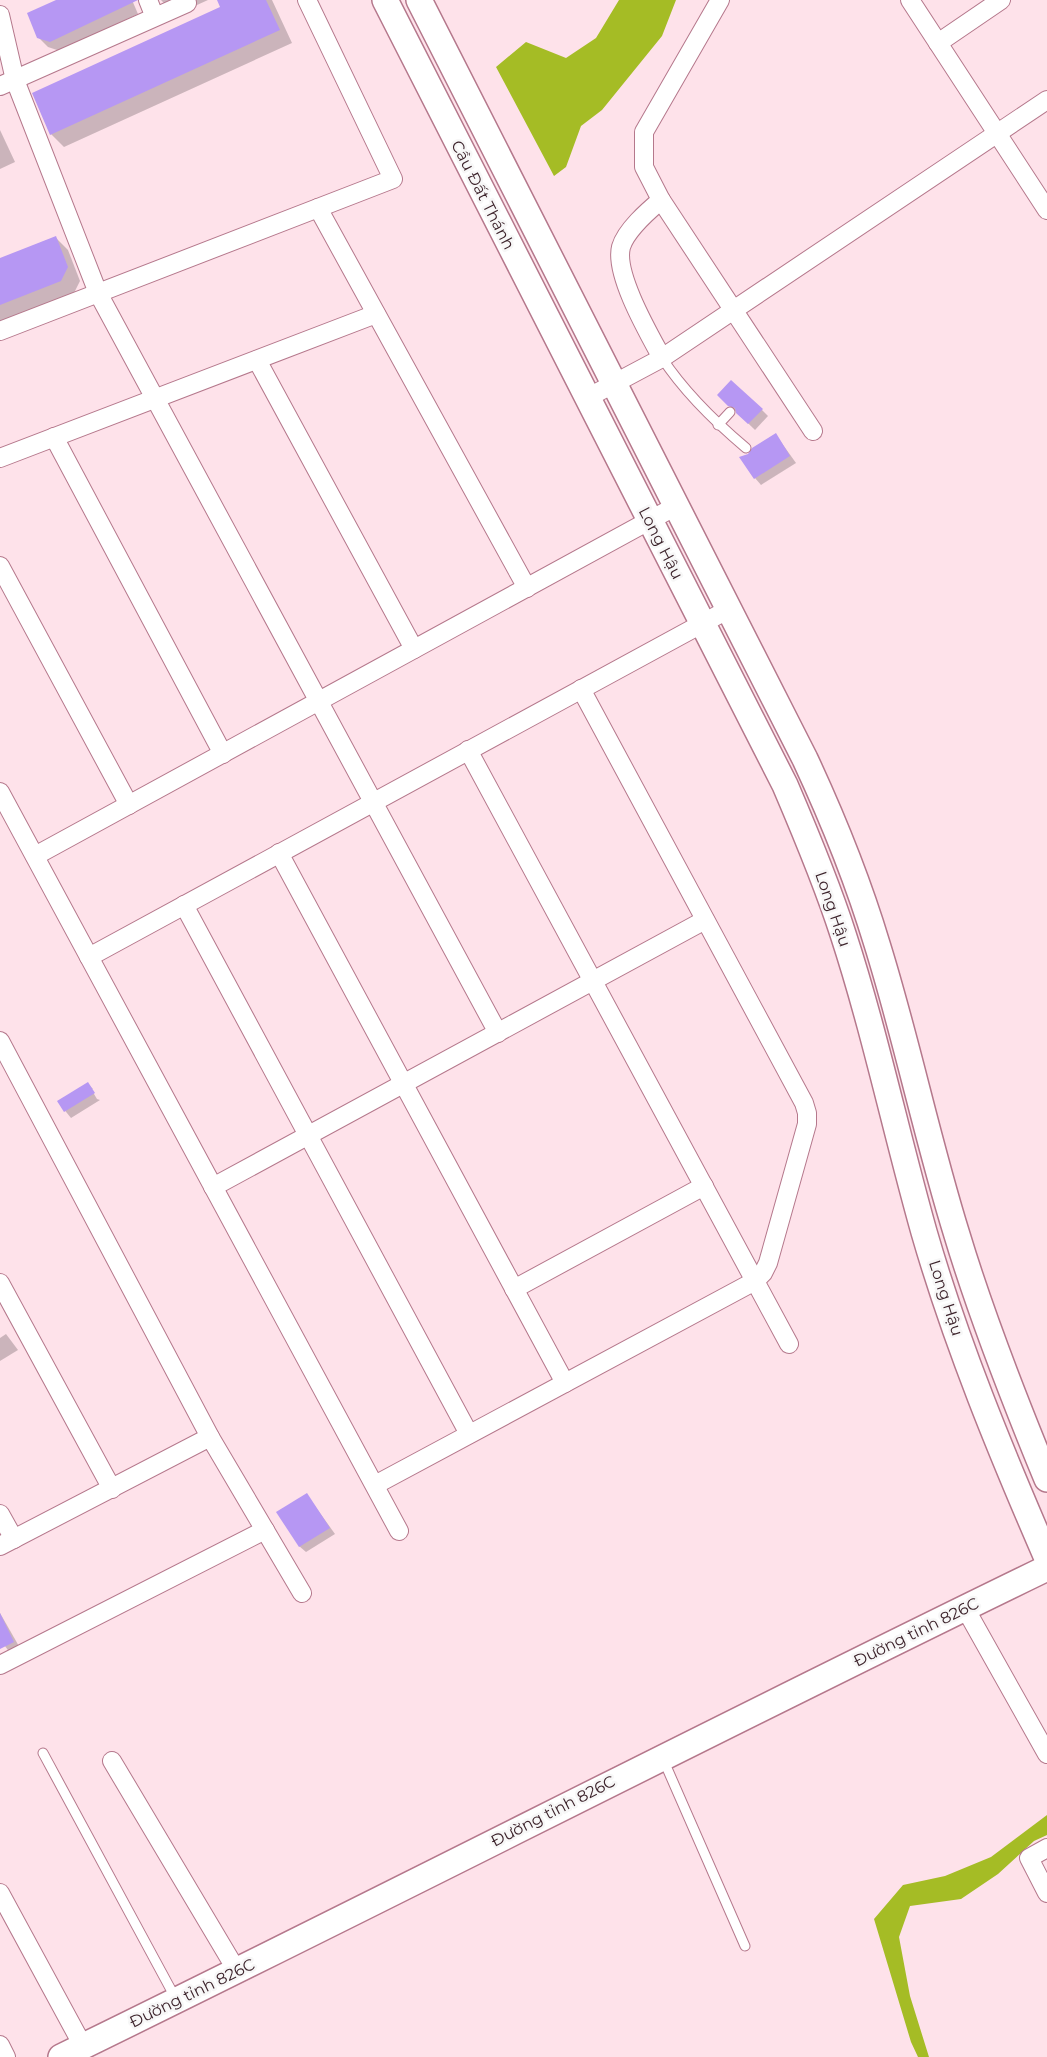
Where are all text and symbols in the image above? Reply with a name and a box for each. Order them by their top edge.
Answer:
street label: Cầu Đất Thánh [447,137,519,253]
street label: Long Hậu [635,504,687,582]
street label: Long Hậu [811,869,855,949]
street label: Long Hậu [925,1258,967,1338]
street label: Đường tỉnh 826C [850,1593,982,1671]
street label: Đường tỉnh 826C [488,1771,618,1851]
street label: Đường tỉnh 826C [126,1954,258,2032]

